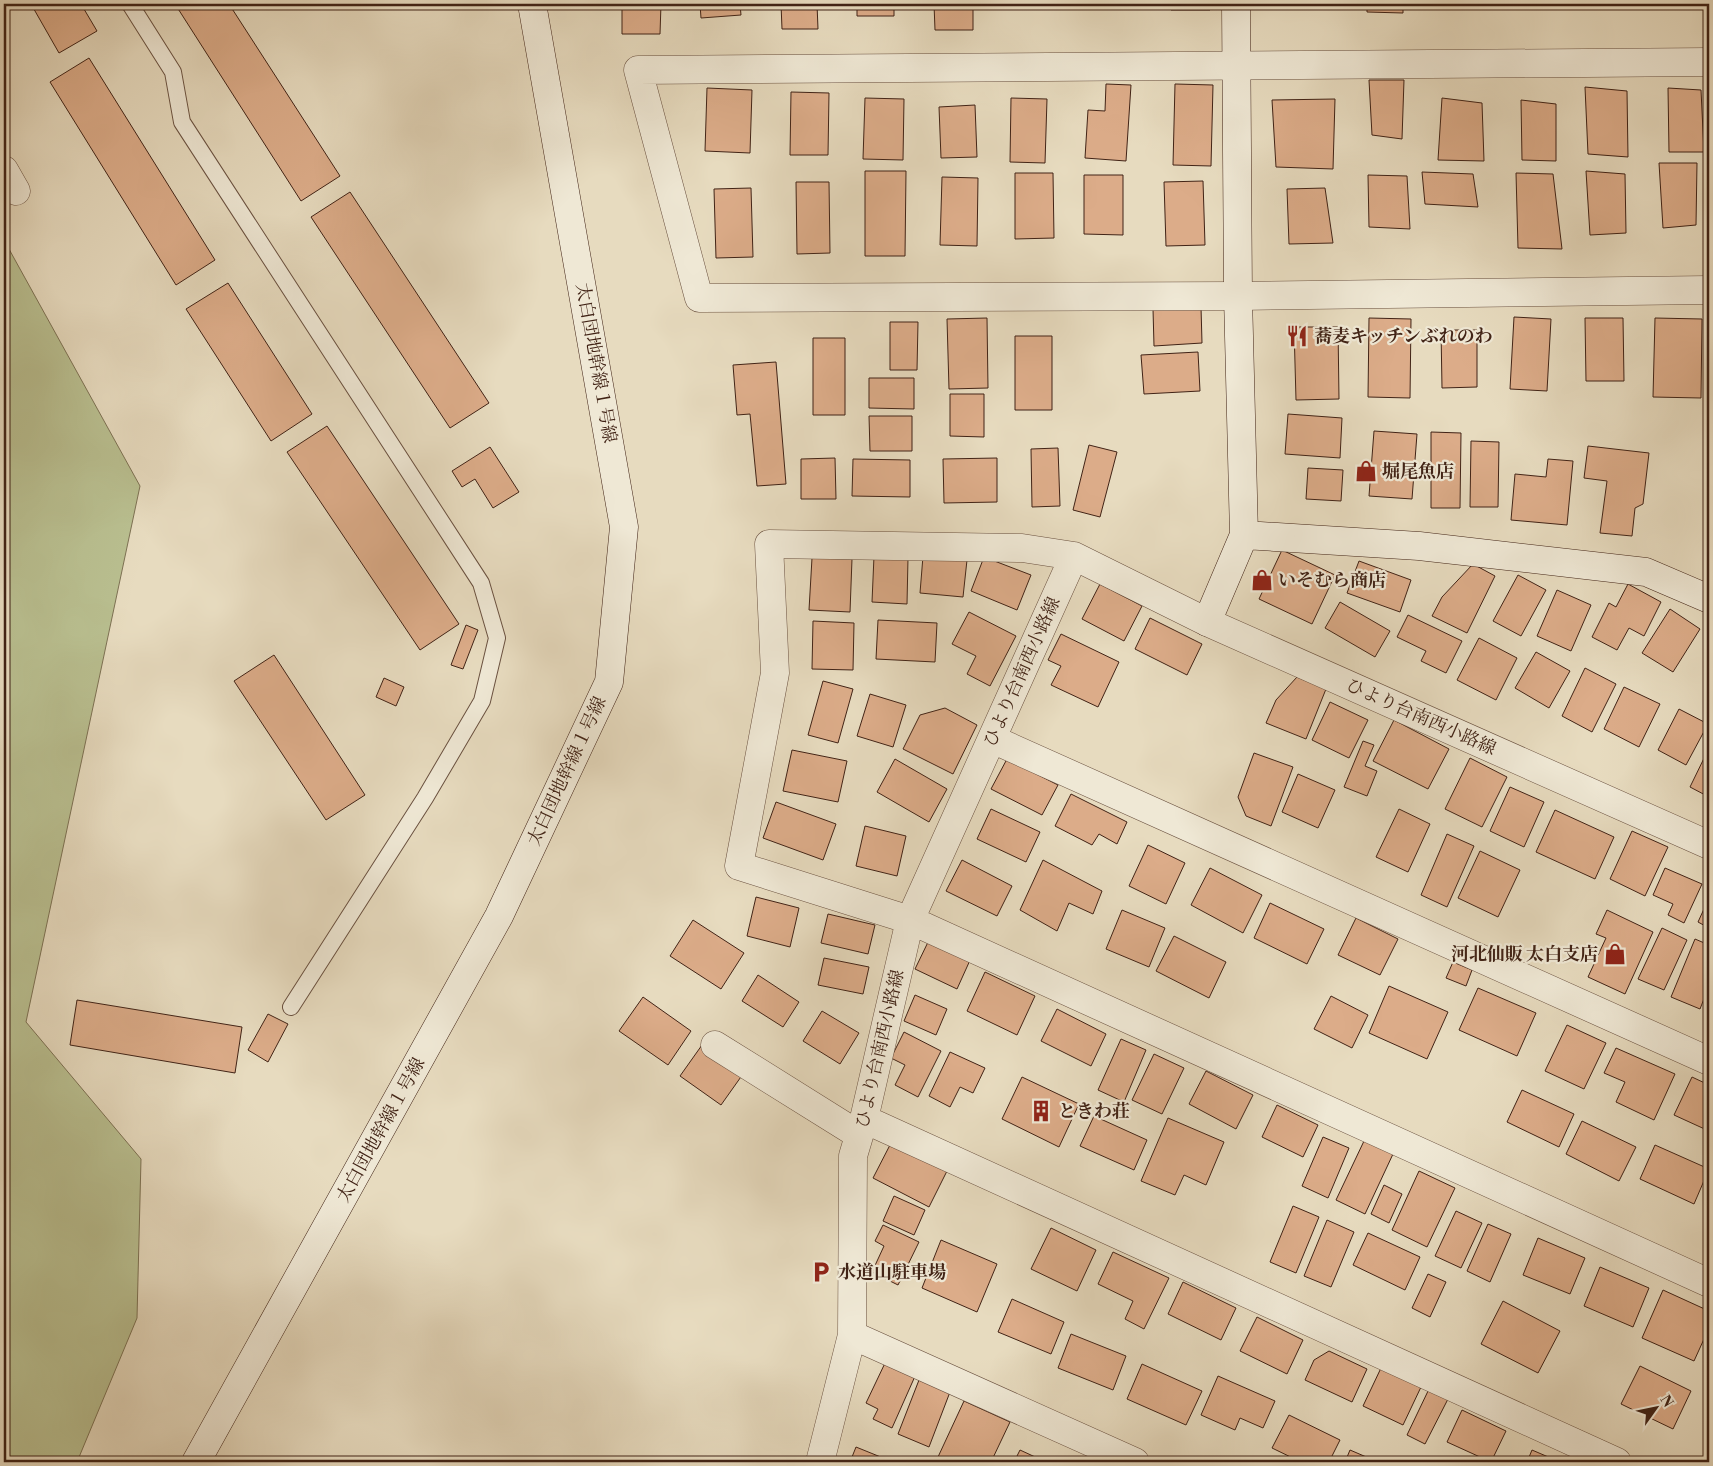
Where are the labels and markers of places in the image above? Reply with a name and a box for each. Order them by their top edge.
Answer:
restaurant icon: 蕎麦キッチンぶれのわ [1284,323,1310,349]
place label: 蕎麦キッチンぶれのわ [1314,325,1493,348]
shop icon: 堀尾魚店 [1353,458,1379,484]
place label: 堀尾魚店 [1382,460,1454,483]
shop icon: いそむら商店 [1249,567,1275,593]
place label: いそむら商店 [1278,569,1386,592]
shop icon: 河北仙販 太白支店 [1602,941,1628,967]
place label: 河北仙販 太白支店 [1451,943,1598,966]
building icon: ときわ荘 [1028,1098,1054,1124]
place label: ときわ荘 [1058,1100,1130,1123]
parking icon: 水道山駐車場 [808,1259,834,1285]
place label: 水道山駐車場 [838,1261,946,1284]

